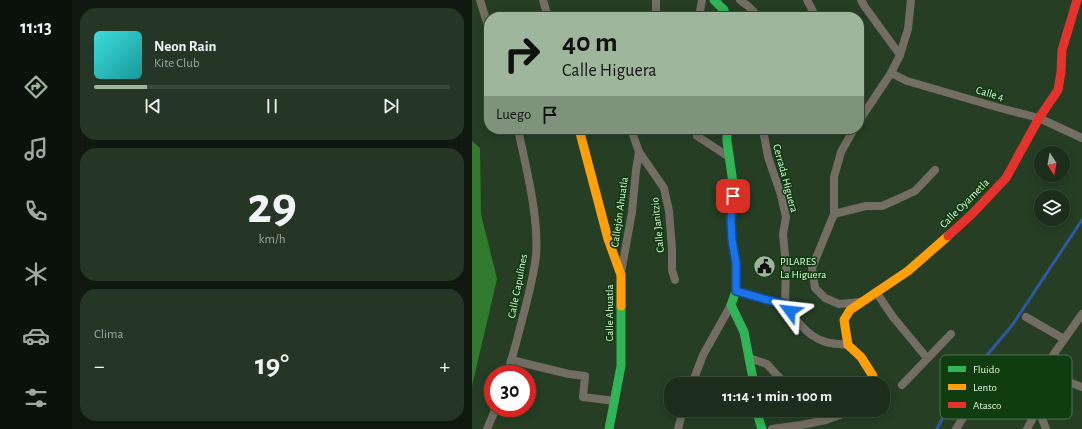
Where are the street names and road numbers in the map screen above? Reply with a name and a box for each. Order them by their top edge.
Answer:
street label: Calle 4 [975,84,1005,103]
street label: Cerrada Higuera [771,143,800,213]
street label: Callejón Ahuatla [609,176,630,248]
street label: Calle Oyametla [938,177,991,230]
street label: Calle Janitzio [649,197,666,253]
street label: Calle Capulines [506,253,529,319]
street label: Calle Ahuatla [604,284,615,342]

